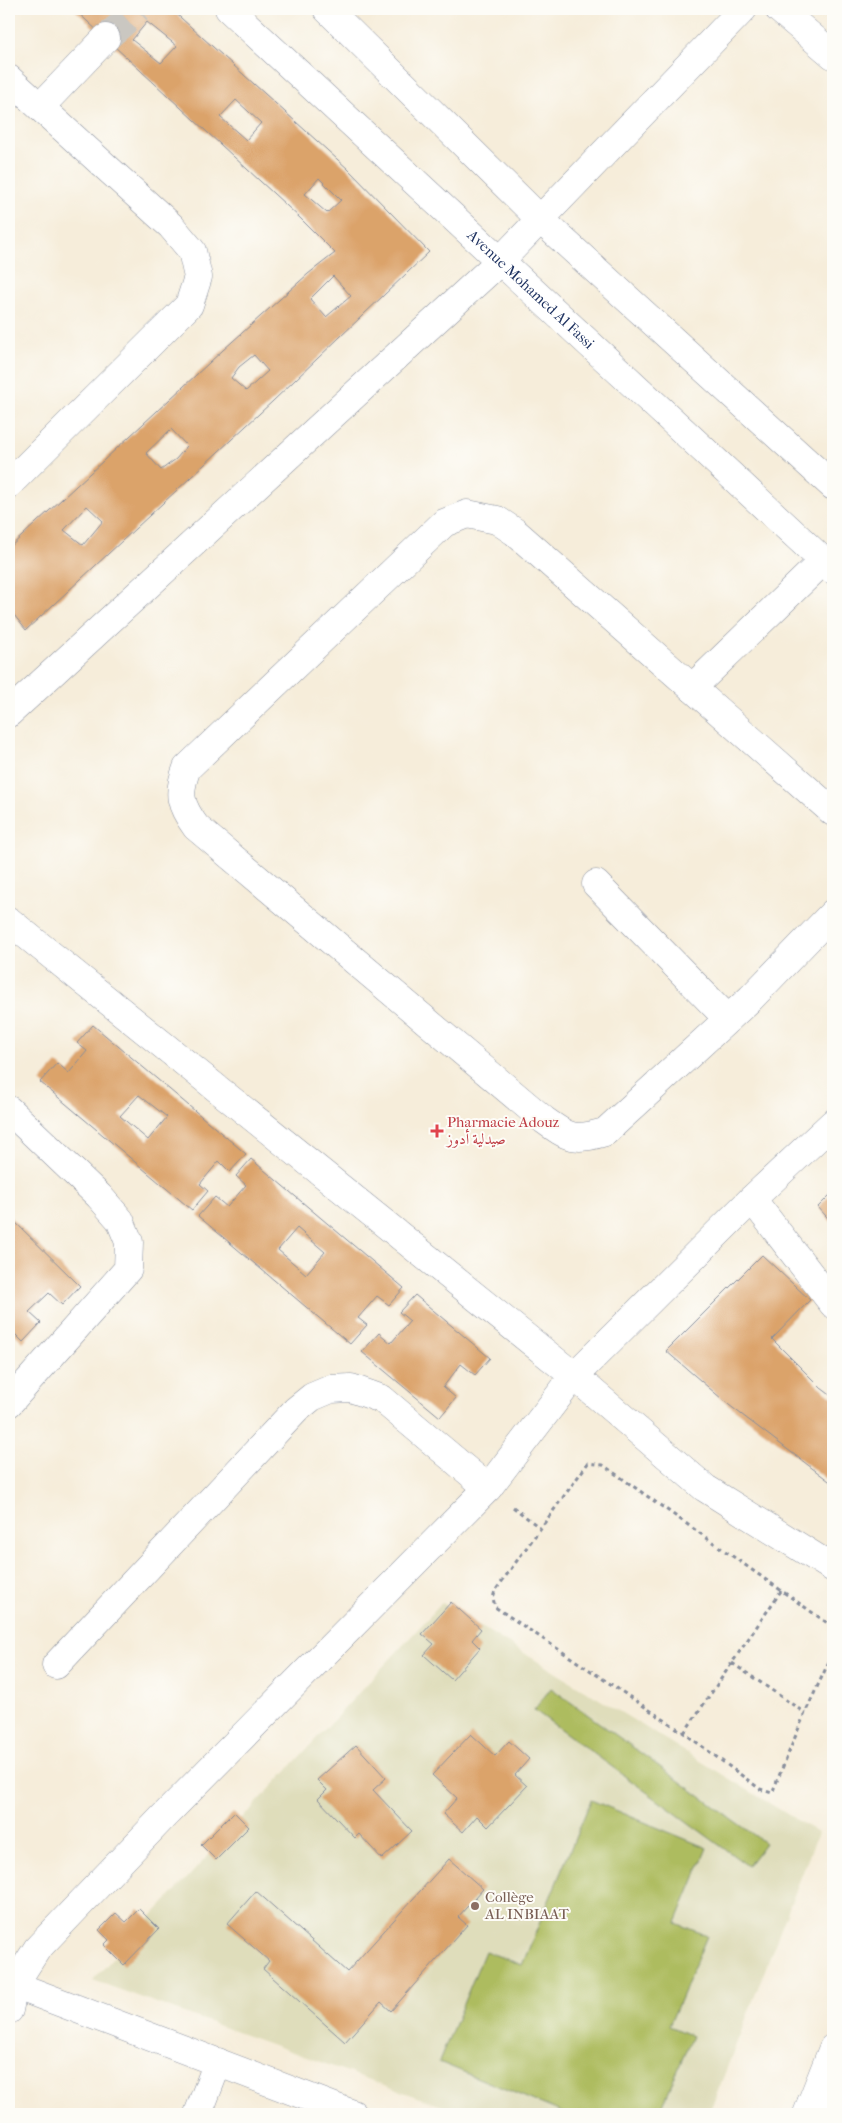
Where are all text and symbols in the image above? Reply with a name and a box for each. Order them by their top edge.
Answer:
street label: Avenue Mohamed Al Fassi [463,225,599,353]
place label: Pharmacie Adouz صيدلية أدوز [445,1113,560,1148]
marker: Pharmacie Adouz صيدلية أدوز [431,1125,443,1137]
place label: Collège AL INBIAAT [484,1888,570,1923]
marker: Collège AL INBIAAT [469,1900,481,1912]

